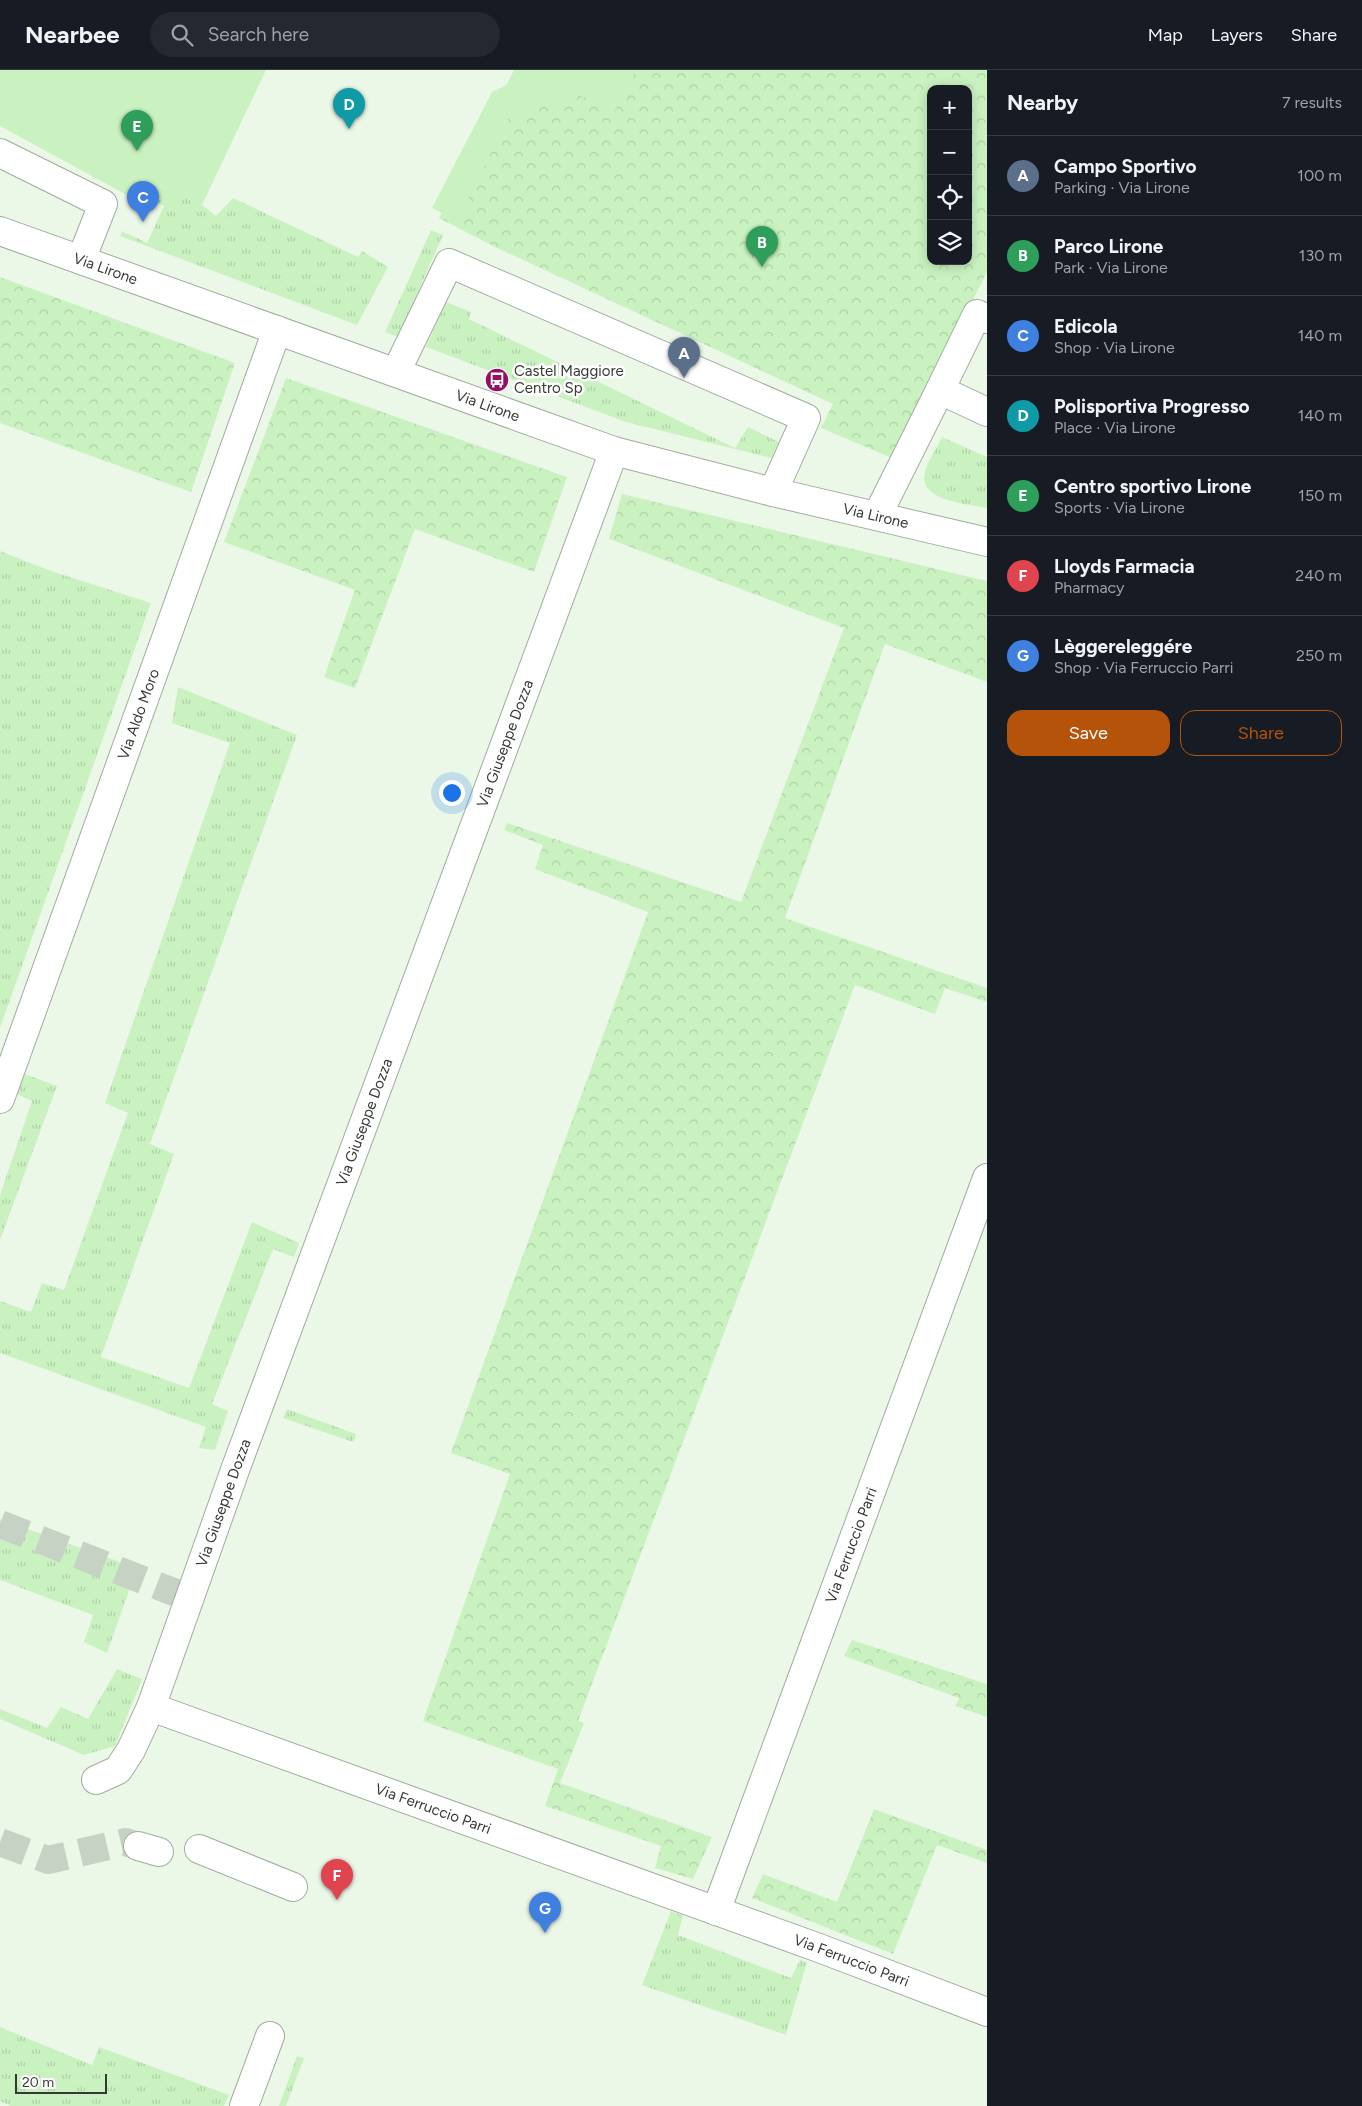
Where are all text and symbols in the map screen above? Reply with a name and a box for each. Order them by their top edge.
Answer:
search box [150,12,500,57]
text: Nearbee [25,20,120,49]
icon: search [168,21,196,49]
text: Search here [208,23,309,46]
text: Map [1148,24,1183,46]
text: Layers [1211,24,1263,46]
text: Share [1291,24,1337,46]
map controls [927,85,972,265]
button: + [927,85,972,130]
pin: D [333,88,365,129]
text: Nearby [1007,90,1078,115]
text: 7 results [1282,93,1342,112]
pin: E [121,110,153,151]
button: − [927,130,972,175]
text: Campo Sportivo [1054,155,1197,178]
text: A [1017,166,1029,185]
text: 100 m [1297,166,1342,185]
button: locate [927,175,972,220]
text: Parking · Via Lirone [1054,178,1190,197]
pin: C [127,181,159,222]
button: layers [927,220,972,265]
pin: B [746,226,778,267]
text: Parco Lirone [1054,235,1163,258]
text: B [1018,246,1028,265]
text: 130 m [1299,246,1342,265]
street label: Via Lirone [71,249,140,289]
text: Park · Via Lirone [1054,258,1168,277]
text: Edicola [1054,315,1118,338]
text: C [1017,326,1029,345]
text: 140 m [1298,326,1342,345]
pin: A [668,337,700,378]
text: Shop · Via Lirone [1054,338,1175,357]
place label: Castel Maggiore Centro Sp [514,362,624,397]
bus stop icon: Castel Maggiore Centro Sp [484,367,510,393]
street label: Via Lirone [453,386,522,425]
text: Polisportiva Progresso [1054,395,1250,418]
text: D [1017,406,1029,425]
text: 140 m [1298,406,1342,425]
text: Place · Via Lirone [1054,418,1176,437]
text: Centro sportivo Lirone [1054,475,1251,498]
text: E [1018,486,1028,505]
text: 150 m [1298,486,1342,505]
text: Sports · Via Lirone [1054,498,1185,517]
street label: Via Lirone [841,500,910,532]
text: Lloyds Farmacia [1054,555,1195,578]
text: F [1019,566,1027,585]
text: 240 m [1295,566,1342,585]
text: Pharmacy [1054,578,1124,597]
text: Lèggereleggére [1054,635,1192,658]
text: G [1017,646,1029,665]
text: 250 m [1296,646,1342,665]
text: Shop · Via Ferruccio Parri [1054,658,1234,677]
street label: Via Aldo Moro [114,666,163,762]
street label: Via Giuseppe Dozza [473,677,537,810]
button: Save [1007,710,1170,756]
button: Share [1180,710,1342,756]
your location [439,780,465,806]
street label: Via Giuseppe Dozza [332,1056,396,1188]
street label: Via Giuseppe Dozza [192,1436,255,1569]
street label: Via Ferruccio Parri [822,1485,881,1606]
street label: Via Ferruccio Parri [373,1780,494,1838]
pin: F [321,1859,353,1900]
pin: G [529,1892,561,1933]
street label: Via Ferruccio Parri [791,1931,912,1991]
scale bar [15,2071,108,2094]
text: 20 m [22,2074,54,2091]

